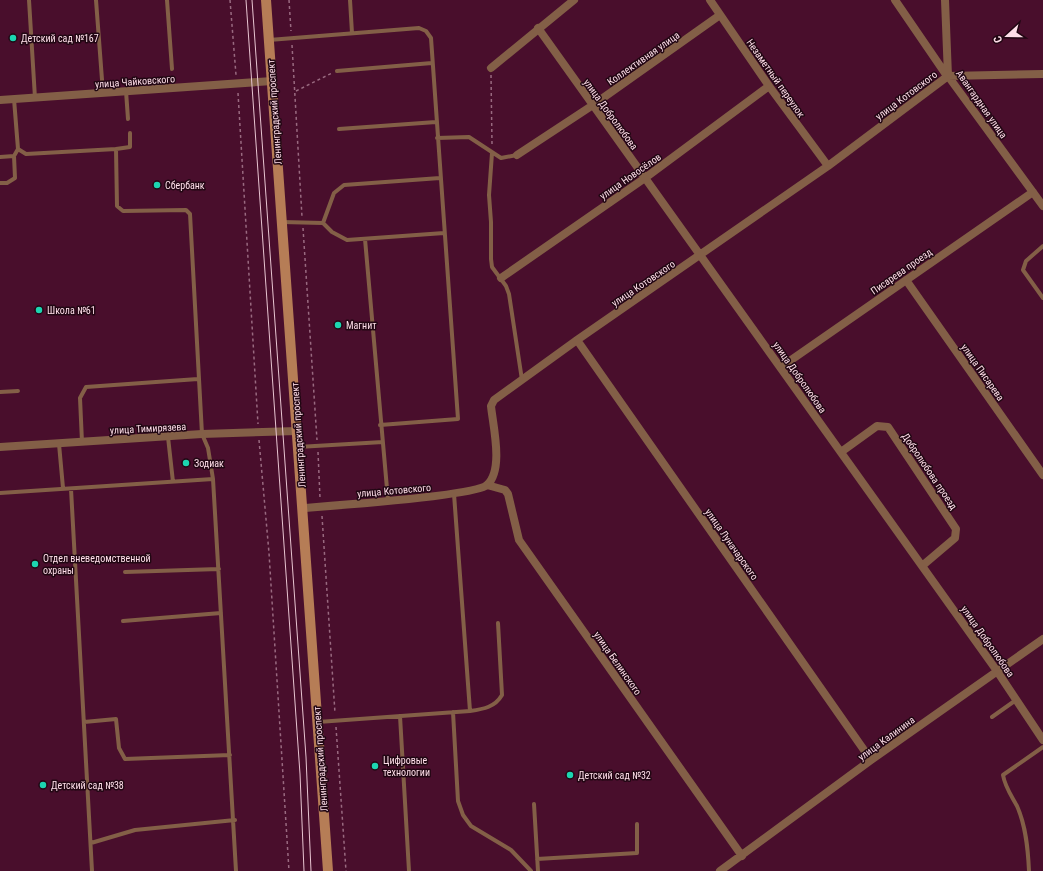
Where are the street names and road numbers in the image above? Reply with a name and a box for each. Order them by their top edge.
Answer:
street label: Коллективная улица [605,29,682,87]
street label: Незаметный переулок [744,37,807,120]
street label: Ленинградский проспект [265,59,284,165]
street label: Авангардная улица [954,68,1009,141]
street label: улица Котовского [873,69,939,122]
street label: улица Чайковского [95,73,175,90]
street label: улица Добролюбова [581,77,640,152]
street label: улица Новосёлов [598,151,663,202]
street label: Писарева проезд [869,246,934,297]
street label: улица Котовского [610,258,677,309]
street label: улица Добролюбова [771,339,828,415]
street label: улица Писарева [959,342,1006,403]
street label: Ленинградский проспект [289,382,308,488]
street label: улица Тимирязева [110,421,187,436]
street label: Добролюбова проезд [900,431,960,512]
street label: улица Котовского [357,482,431,499]
street label: улица Луначарского [703,507,760,582]
street label: улица Добролюбова [959,603,1016,679]
street label: улица Белинского [592,629,644,697]
street label: Ленинградский проспект [311,706,330,812]
street label: улица Калинина [856,714,917,763]

